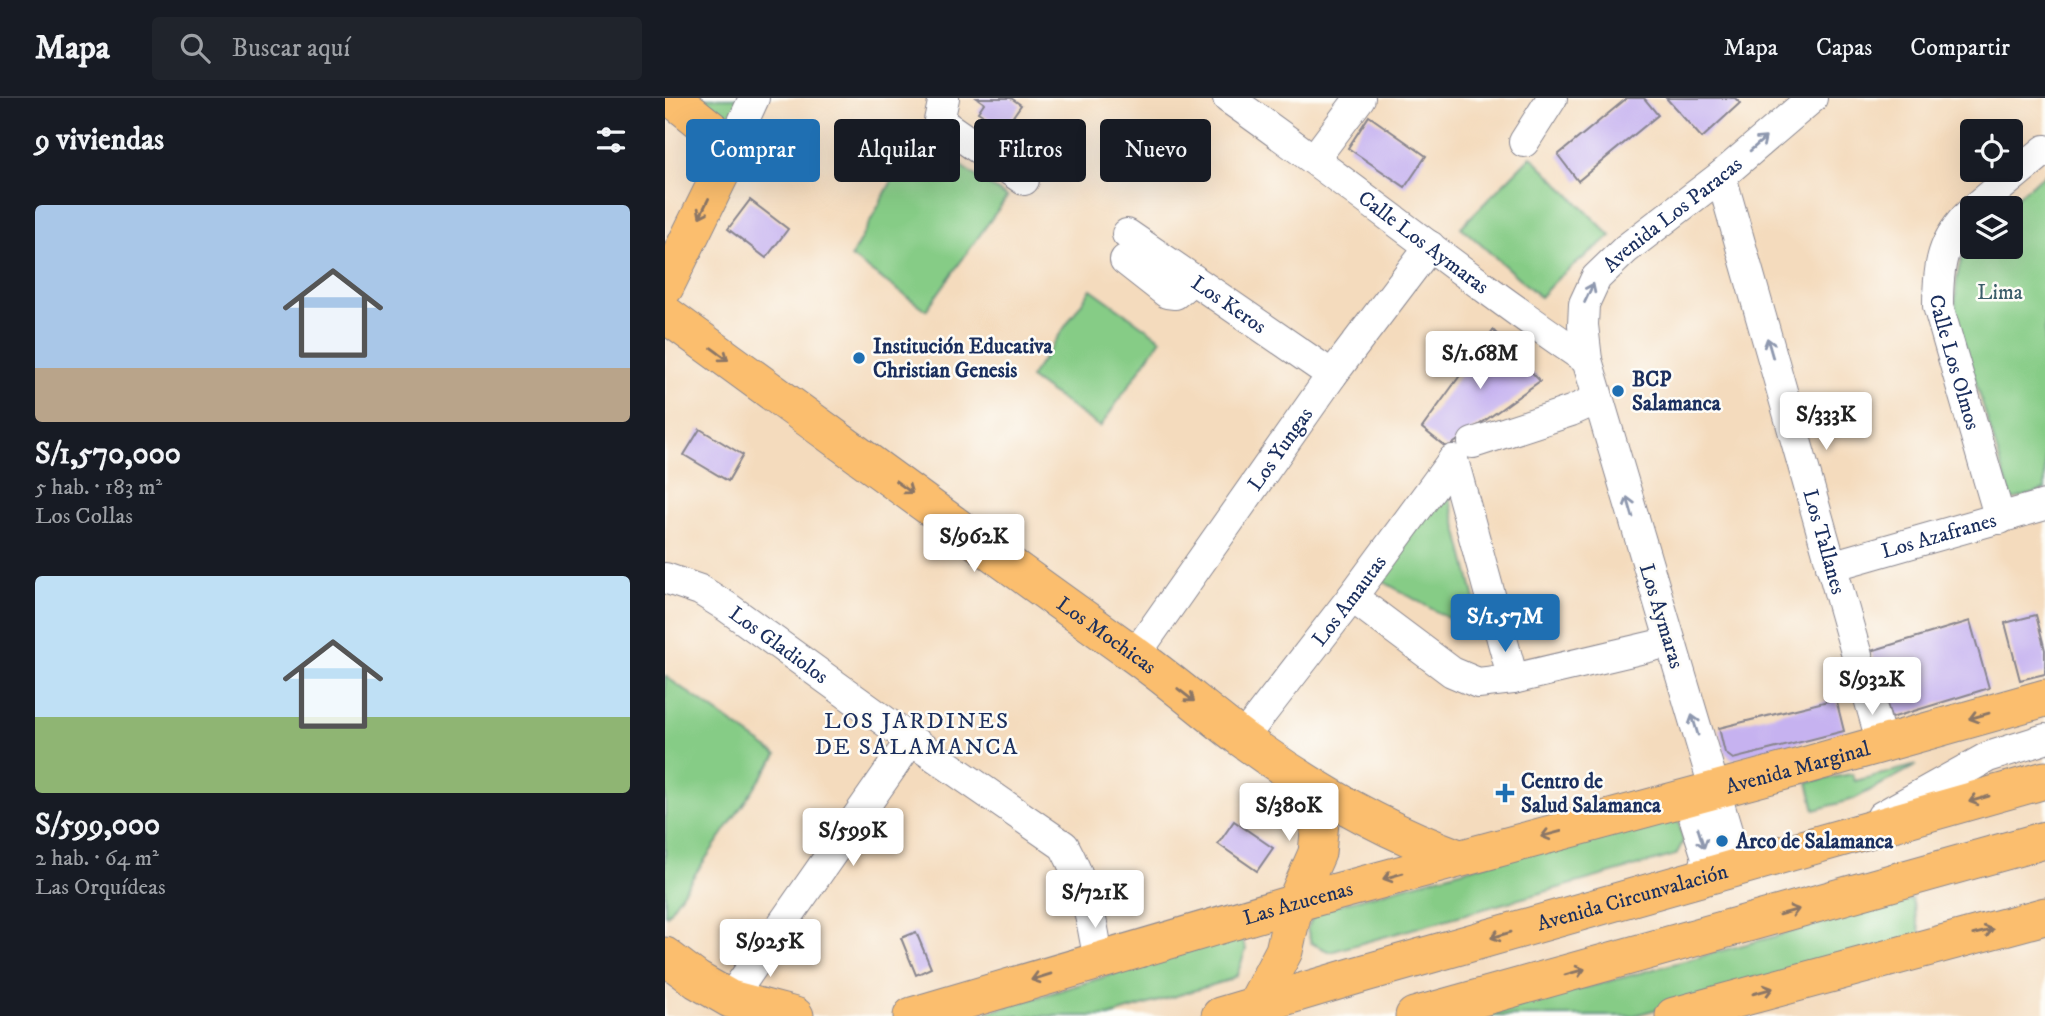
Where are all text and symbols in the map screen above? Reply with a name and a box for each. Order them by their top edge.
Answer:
search box [152,17,642,80]
text: Mapa [35,28,110,69]
icon: search [176,29,214,67]
text: Buscar aquí [232,32,350,65]
text: Mapa [1724,33,1778,63]
text: Capas [1816,33,1872,63]
text: Compartir [1910,33,2010,63]
chip: Comprar [686,119,820,182]
chip: Alquilar [834,119,960,182]
chip: Filtros [974,119,1086,182]
chip: Nuevo [1100,119,1211,182]
map controls [1960,119,2023,259]
button: locate [1960,119,2023,182]
icon: filters [592,121,630,159]
text: 9 viviendas [35,122,164,159]
one-way arrow [1749,136,1767,152]
street label: Avenida Los Paracas [1598,152,1748,278]
street label: Calle Los Aymaras [1353,185,1494,300]
button: layers [1960,196,2023,259]
one-way arrow [696,197,710,218]
icon: home [270,250,396,376]
street label: Los Keros [1186,270,1271,340]
park label: Lima [1977,280,2023,306]
one-way arrow [1583,283,1596,304]
street label: Calle Los Olmos [1924,294,1985,433]
pin: S/1.68M [1415,331,1545,391]
place label: Institución Educativa Christian Genesis [873,334,1054,384]
one-way arrow [1762,337,1775,359]
text: S/1.68M [1442,339,1518,368]
one-way arrow [710,347,729,361]
marker: Institución Educativa Christian Genesis [851,350,867,366]
place label: BCP Salamanca [1632,367,1722,417]
marker: BCP Salamanca [1610,383,1626,399]
pin: S/333K [1769,392,1883,452]
text: S/333K [1796,400,1856,429]
street label: Los Yungas [1243,403,1319,496]
text: S/1,570,000 [35,436,181,473]
text: 5 hab. · 183 m² [35,473,162,502]
one-way arrow [894,480,913,495]
street label: Los Tallanes [1796,486,1851,597]
one-way arrow [1623,496,1636,518]
text: Los Collas [35,502,133,531]
street label: Los Azafranes [1879,508,1999,565]
pin: S/962K [917,514,1031,574]
text: S/962K [939,522,1009,551]
street label: Los Amautas [1307,550,1393,652]
street label: Los Aymaras [1633,561,1689,672]
street label: Los Mochicas [1051,591,1161,680]
pin: S/1.57M [1440,594,1570,654]
street label: Los Gladiolos [724,601,833,690]
text: S/1.57M [1467,602,1543,631]
icon: home [270,621,396,747]
pin: S/932K [1815,658,1929,717]
text: S/932K [1839,665,1905,694]
one-way arrow [1177,687,1195,702]
district label: LOS JARDINES DE SALAMANCA [815,707,1019,762]
one-way arrow [1969,711,1991,724]
one-way arrow [1688,714,1700,736]
street label: Avenida Marginal [1723,736,1874,800]
place label: Centro de Salud Salamanca [1521,769,1662,819]
marker: Centro de Salud Salamanca [1495,783,1515,803]
pin: S/380K [1232,784,1346,843]
text: S/380K [1256,791,1322,820]
one-way arrow [1969,793,1991,806]
text: S/599,000 [35,807,160,844]
pin: S/599K [796,808,910,868]
text: S/599K [819,816,887,845]
one-way arrow [1695,826,1708,848]
one-way arrow [1540,828,1562,841]
place label: Arco de Salamanca [1735,829,1894,855]
marker: Arco de Salamanca [1714,833,1730,849]
text: 2 hab. · 64 m² [35,844,159,873]
street label: Avenida Circunvalación [1534,859,1731,938]
pin: S/721K [1038,870,1152,930]
one-way arrow [1382,870,1405,883]
text: Las Orquídeas [35,873,166,902]
street label: Las Azucenas [1240,876,1356,932]
text: S/721K [1062,878,1128,907]
one-way arrow [1777,905,1799,918]
pin: S/925K [713,920,827,979]
one-way arrow [1971,925,1994,938]
text: S/925K [736,927,804,956]
one-way arrow [1490,929,1512,942]
one-way arrow [1563,964,1585,977]
one-way arrow [1030,972,1052,985]
one-way arrow [1752,983,1774,996]

